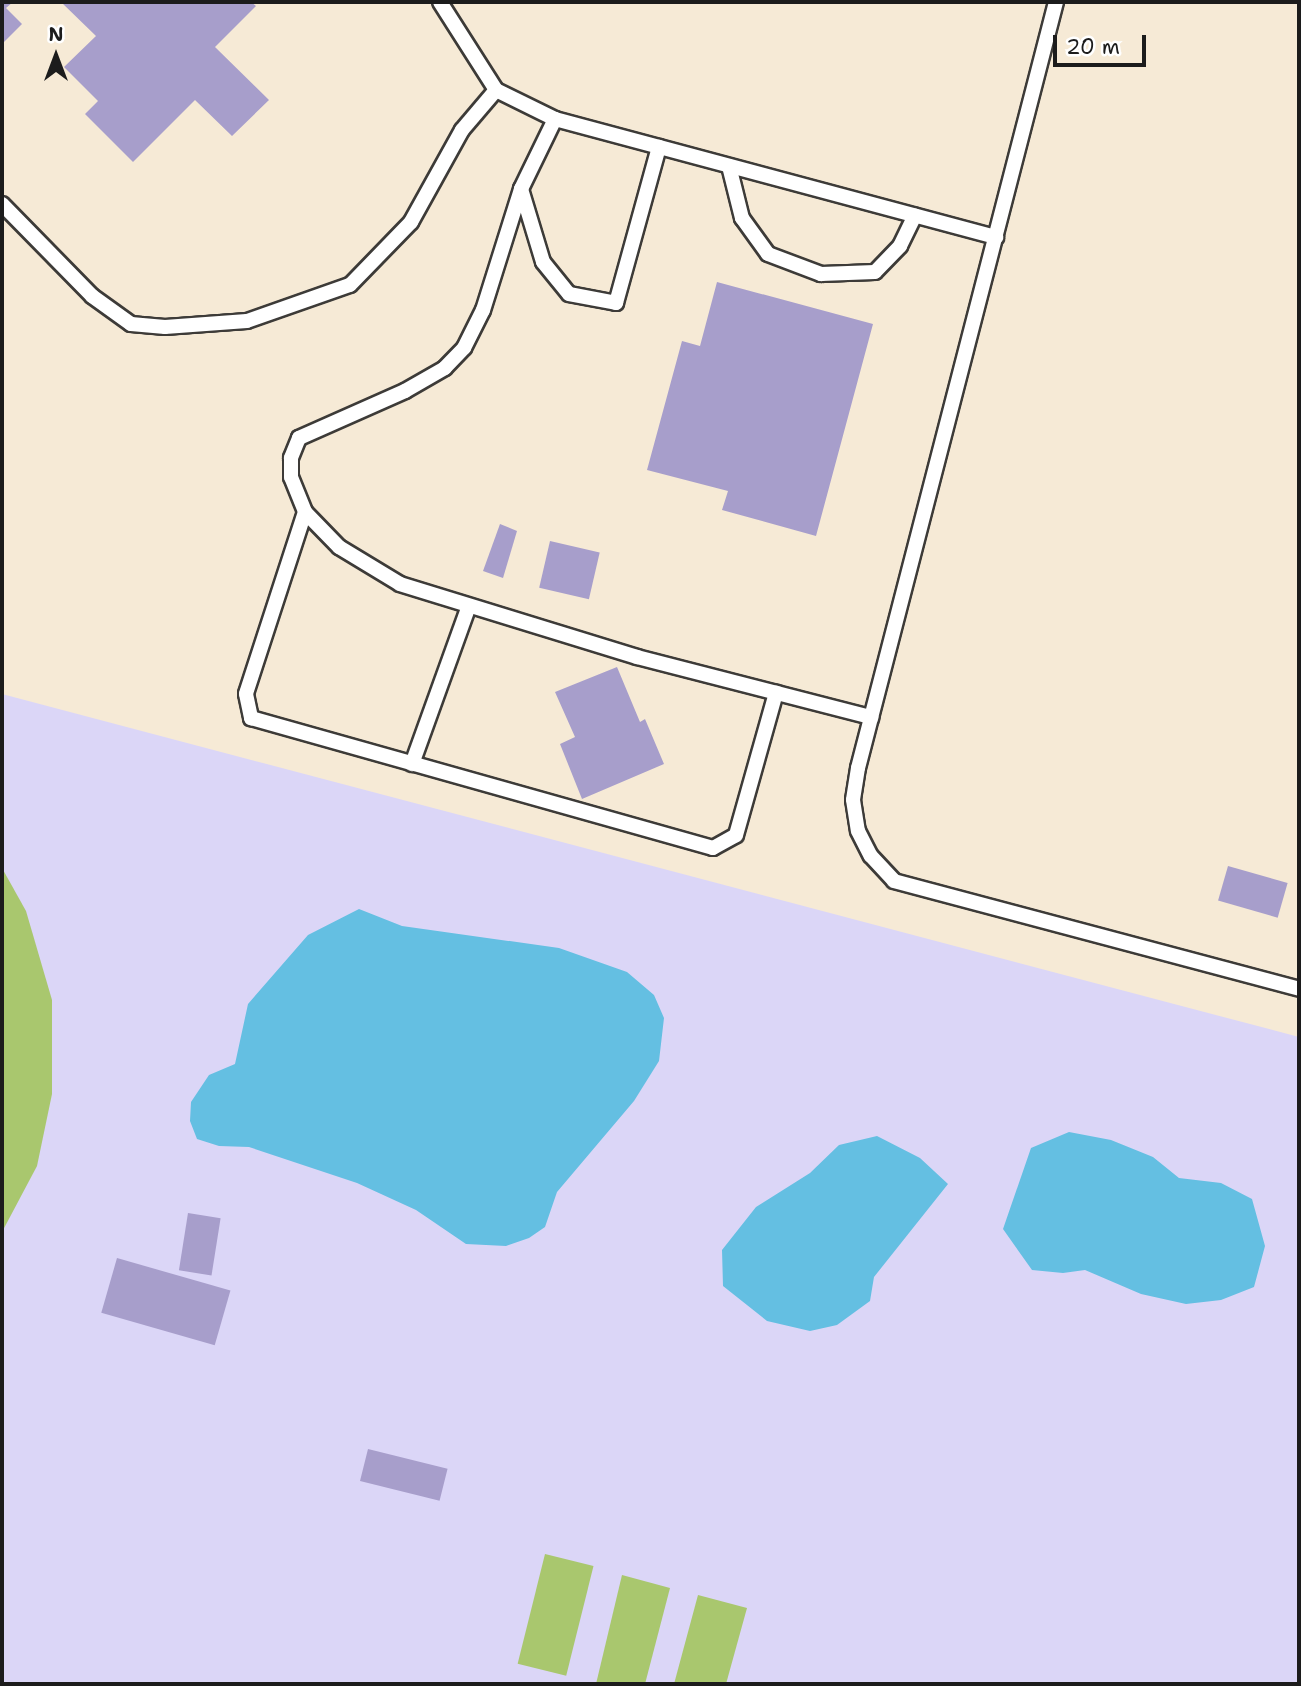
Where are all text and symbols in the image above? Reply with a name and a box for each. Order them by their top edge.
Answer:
north arrow [21,21,91,91]
scale bar [1056,21,1149,65]
text: N [48,22,64,47]
text: 20 m [1066,33,1120,61]

